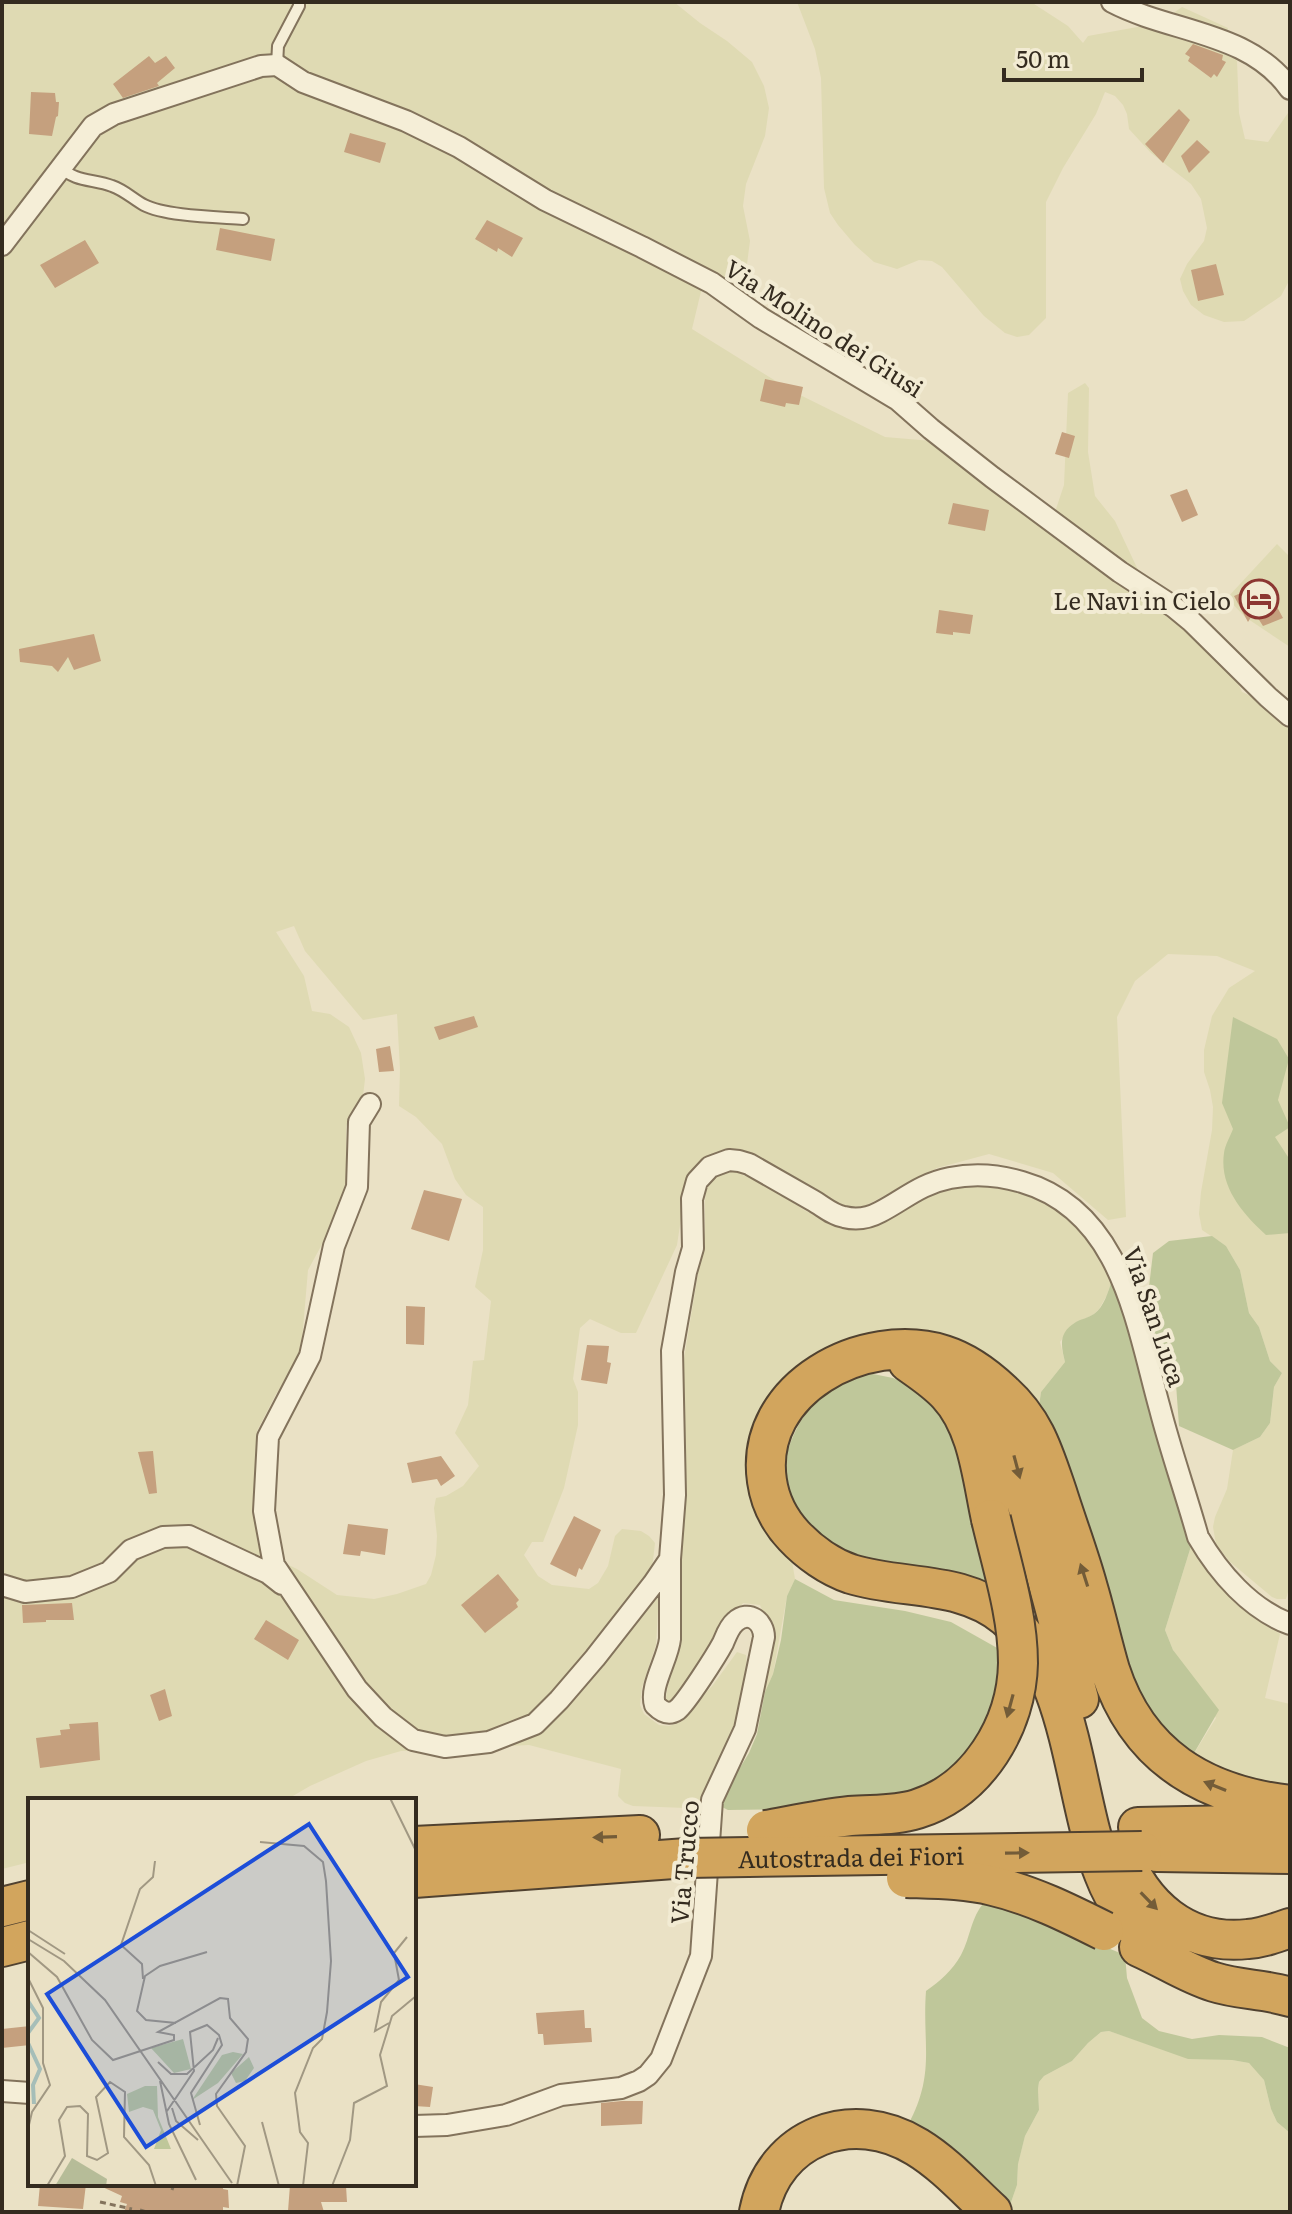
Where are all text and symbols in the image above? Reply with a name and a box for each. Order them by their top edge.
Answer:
scale bar [1004,32,1142,82]
text: 50 m [1016,40,1070,75]
street label: Via Molino dei Giusi [719,249,931,405]
hotel icon: Le Navi in Cielo [1238,578,1280,620]
place label: Le Navi in Cielo [1053,582,1231,617]
street label: Via San Luca [1116,1241,1196,1391]
one-way arrow [1011,1455,1024,1480]
one-way arrow [1078,1563,1090,1587]
one-way arrow [1004,1693,1016,1718]
one-way arrow [1203,1779,1227,1792]
inset map [28,1798,416,2186]
street label: Via Trucco [660,1798,706,1926]
one-way arrow [592,1830,617,1843]
street label: Autostrada dei Fiori [737,1836,964,1875]
one-way arrow [1005,1847,1030,1859]
one-way arrow [1140,1891,1158,1910]

